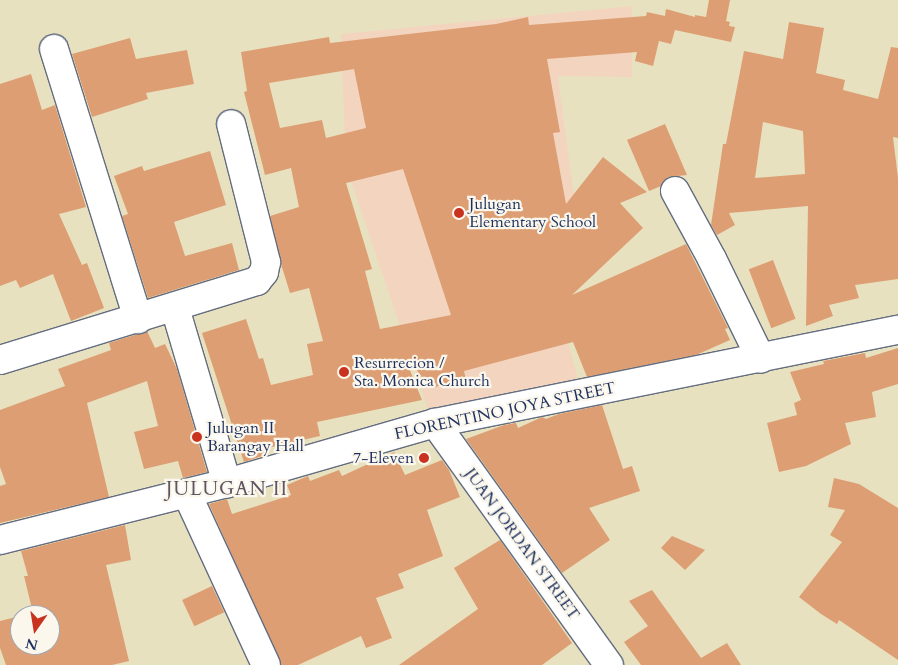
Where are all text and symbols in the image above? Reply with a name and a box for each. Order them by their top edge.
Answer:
place label: Julugan Elementary School [469,194,596,232]
marker: Julugan Elementary School [453,207,465,219]
place label: Resurrecion / Sta. Monica Church [354,353,490,391]
marker: Resurrecion / Sta. Monica Church [338,366,350,378]
street label: FLORENTINO JOYA STREET [393,378,617,444]
place label: Julugan II Barangay Hall [207,418,304,456]
marker: Julugan II Barangay Hall [191,431,203,443]
place label: 7-Eleven [353,448,414,468]
marker: 7-Eleven [418,452,430,464]
street label: JUAN JORDAN STREET [461,464,583,624]
district label: JULUGAN II [165,479,289,501]
north arrow [10,605,60,655]
text: N [24,634,40,655]

